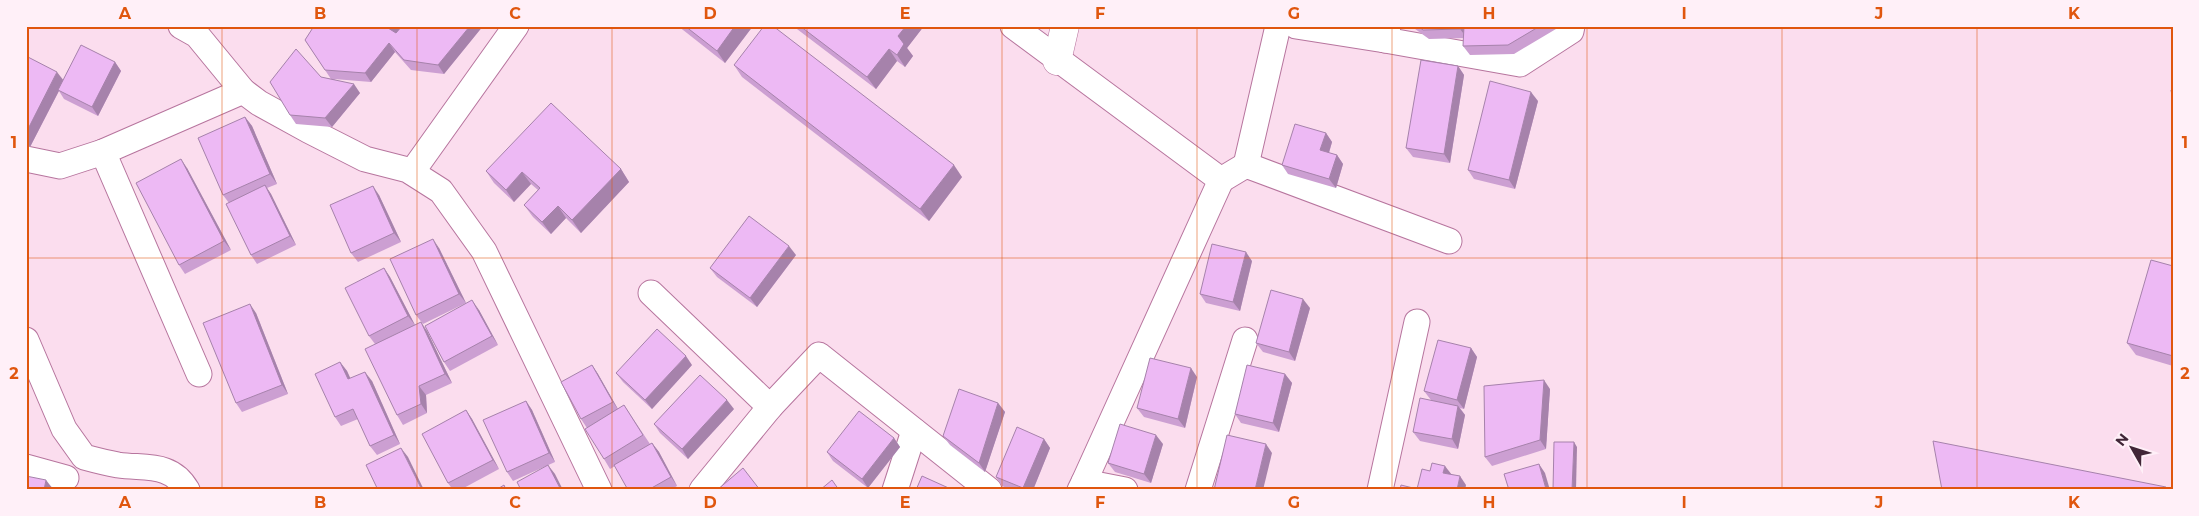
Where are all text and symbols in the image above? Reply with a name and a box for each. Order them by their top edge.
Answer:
text: A [118,4,132,23]
text: B [314,4,326,23]
text: C [509,4,521,23]
text: D [703,4,717,23]
text: E [900,4,910,23]
text: F [1095,4,1105,23]
text: G [1288,4,1300,23]
text: H [1483,4,1495,23]
text: I [1681,4,1687,23]
text: J [1874,4,1883,23]
text: K [2068,4,2081,23]
text: 1 [11,133,17,152]
text: 1 [2182,133,2188,152]
text: 2 [9,364,19,383]
text: 2 [2180,364,2190,383]
north arrow [2106,424,2156,474]
text: N [2111,430,2132,450]
text: A [118,493,132,512]
text: B [314,493,326,512]
text: C [509,493,521,512]
text: D [703,493,717,512]
text: E [900,493,910,512]
text: F [1095,493,1105,512]
text: G [1288,493,1300,512]
text: H [1483,493,1495,512]
text: I [1681,493,1687,512]
text: J [1874,493,1883,512]
text: K [2068,493,2081,512]

